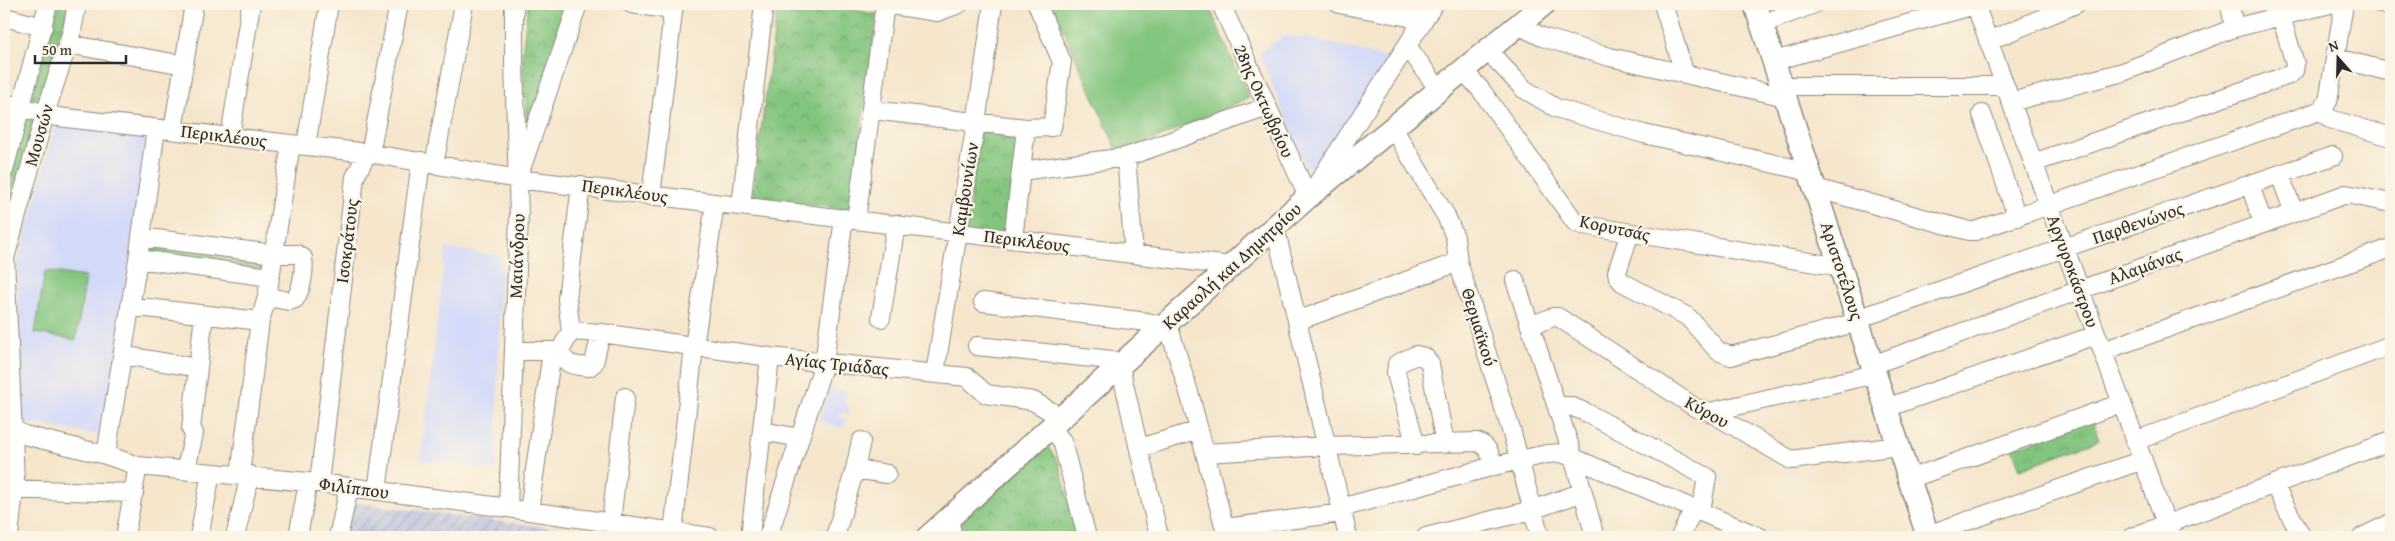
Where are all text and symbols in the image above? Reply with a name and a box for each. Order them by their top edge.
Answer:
scale bar [35,32,126,64]
north arrow [2312,32,2362,82]
text: N [2326,35,2342,57]
text: 50 m [42,39,73,60]
street label: 28ης Οκτωβρίου [1227,40,1302,162]
street label: Μουσών [17,100,60,169]
street label: Περικλέους [180,117,269,154]
street label: Καμβουνίων [944,140,985,238]
street label: Περικλέους [580,171,670,210]
street label: Παρθενώνος [2089,194,2188,251]
street label: Καραολή και Δημητρίου [1156,196,1307,336]
street label: Ισοκράτους [328,197,365,285]
street label: Κορυτσάς [1577,207,1653,248]
street label: Αργυροκάστρου [2041,211,2106,331]
street label: Μαιάνδρου [502,213,531,299]
street label: Αριστοτέλους [1814,218,1871,324]
street label: Περικλέους [983,222,1072,259]
street label: Αλαμάνας [2104,240,2186,291]
street label: Θερμαϊκού [1455,284,1504,369]
street label: Αγίας Τριάδας [784,345,891,382]
street label: Κύρου [1680,388,1734,435]
street label: Φιλίππου [317,469,391,506]

